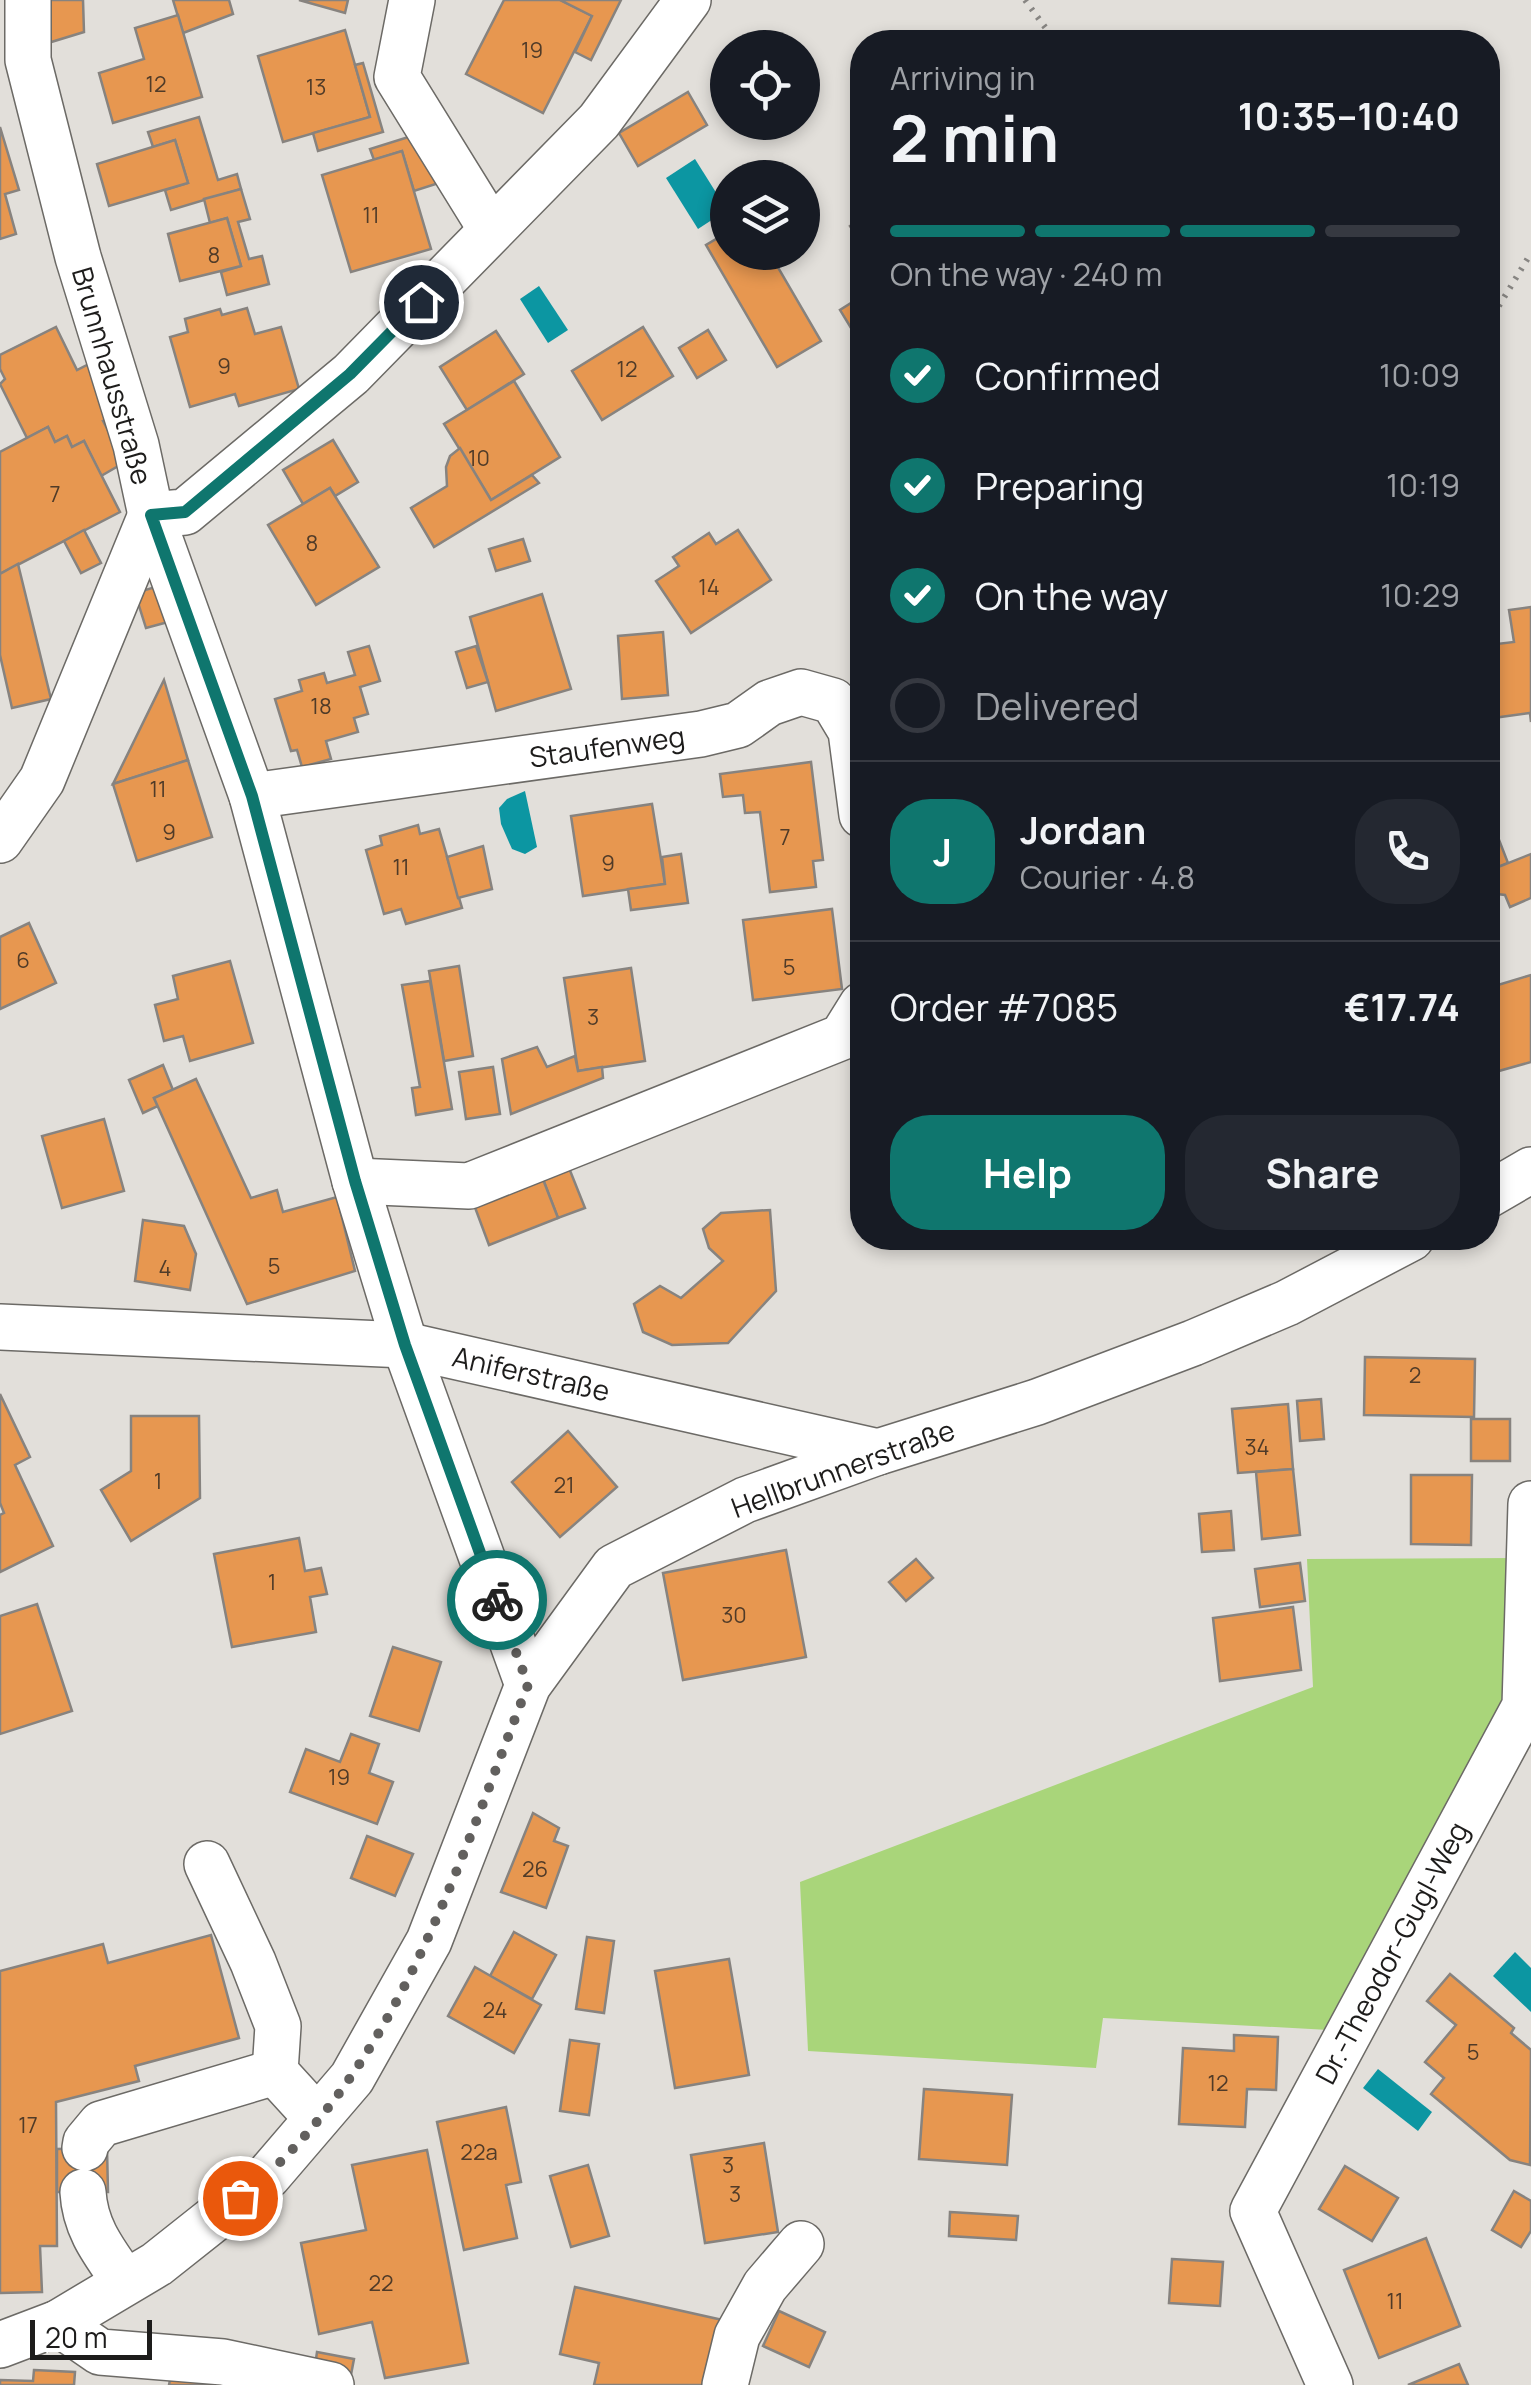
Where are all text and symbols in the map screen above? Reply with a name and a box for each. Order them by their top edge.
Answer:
map controls [710,30,820,270]
button: locate [710,30,820,140]
house number: 19 [521,35,543,65]
text: Arriving in [890,56,1035,100]
house number: 12 [145,69,167,99]
house number: 13 [306,72,326,102]
text: 10:35–10:40 [1238,89,1460,141]
text: 2 min [890,93,1059,182]
button: layers [710,160,820,270]
house number: 11 [362,200,380,230]
house number: 8 [208,240,220,270]
text: On the way · 240 m [890,252,1162,296]
pin [379,260,464,345]
street label: Brunnhausstraße [64,262,162,489]
icon: home [394,275,449,330]
icon: check [890,348,945,403]
text: Confirmed [975,349,1161,401]
house number: 9 [217,351,231,381]
text: 10:09 [1379,353,1460,397]
house number: 12 [616,354,638,384]
house number: 10 [468,443,490,473]
icon: check [890,458,945,513]
text: Preparing [975,459,1144,511]
text: 10:19 [1386,463,1460,507]
house number: 7 [49,479,61,509]
house number: 8 [306,528,318,558]
icon: check [890,568,945,623]
text: On the way [975,569,1168,621]
house number: 14 [698,572,720,602]
text: 10:29 [1380,573,1460,617]
text: Delivered [975,679,1139,731]
house number: 18 [310,691,332,721]
street label: Staufenweg [527,716,687,776]
house number: 11 [149,774,167,804]
button: phone [1355,799,1460,904]
text: Jordan [1020,803,1146,855]
house number: 9 [162,817,176,847]
house number: 7 [779,822,791,852]
text: J [933,825,952,877]
house number: 9 [601,848,615,878]
house number: 11 [392,852,410,882]
text: Courier · 4.8 [1020,855,1195,899]
house number: 6 [16,945,30,975]
house number: 5 [783,952,795,982]
text: Order #7085 [890,980,1118,1032]
text: €17.74 [1344,980,1460,1032]
house number: 3 [587,1002,599,1032]
button: Help [890,1115,1165,1230]
button: Share [1185,1115,1460,1230]
house number: 5 [268,1251,280,1281]
house number: 4 [159,1253,171,1283]
street label: Aniferstraße [449,1336,614,1410]
house number: 2 [1409,1360,1421,1390]
street label: Hellbrunnerstraße [726,1410,960,1526]
house number: 34 [1244,1432,1270,1462]
house number: 1 [154,1466,162,1496]
house number: 21 [553,1470,575,1500]
courier [447,1550,547,1650]
house number: 1 [268,1567,276,1597]
icon: bike [470,1573,525,1628]
house number: 30 [721,1600,747,1630]
house number: 19 [328,1762,350,1792]
street label: Dr.-Theodor-Gugl-Weg [1306,1815,1476,2090]
house number: 26 [522,1854,548,1884]
house number: 24 [482,1995,508,2025]
house number: 5 [1467,2037,1479,2067]
house number: 12 [1207,2068,1229,2098]
house number: 17 [18,2110,38,2140]
house number: 22a [460,2137,498,2167]
house number: 3 [722,2150,734,2180]
pin [198,2156,283,2241]
icon: bag [213,2171,268,2226]
house number: 3 [729,2179,741,2209]
house number: 22 [368,2268,394,2298]
house number: 11 [1386,2286,1404,2316]
scale bar [30,2315,152,2360]
text: 20 m [45,2318,107,2356]

